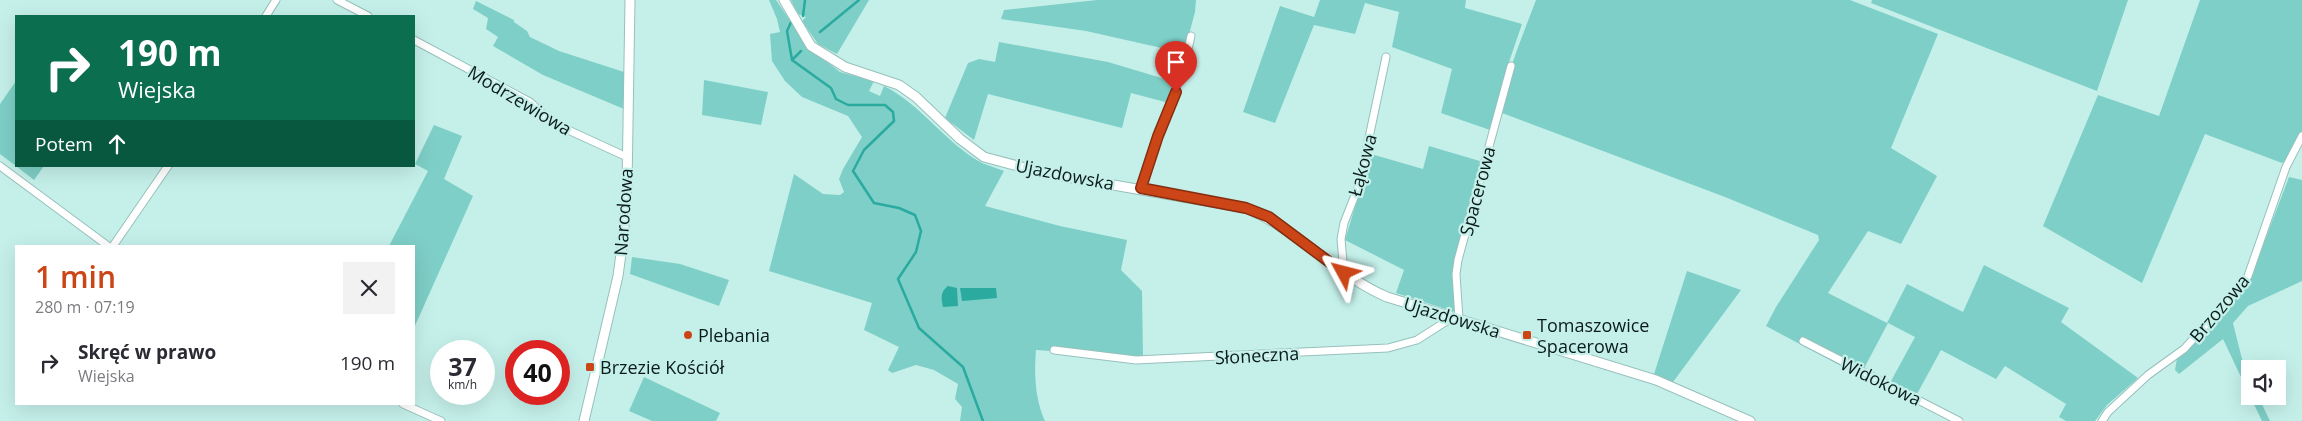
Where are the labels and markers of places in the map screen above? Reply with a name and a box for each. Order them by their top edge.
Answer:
pin [1155,41,1197,92]
place label: Tomaszowice Spacerowa [1537,313,1649,358]
place label: Plebania [698,323,770,347]
marker: Plebania [682,329,694,341]
marker: Tomaszowice Spacerowa [1521,329,1533,341]
place label: Brzezie Kościół [600,355,725,379]
marker: Brzezie Kościół [584,361,596,373]

